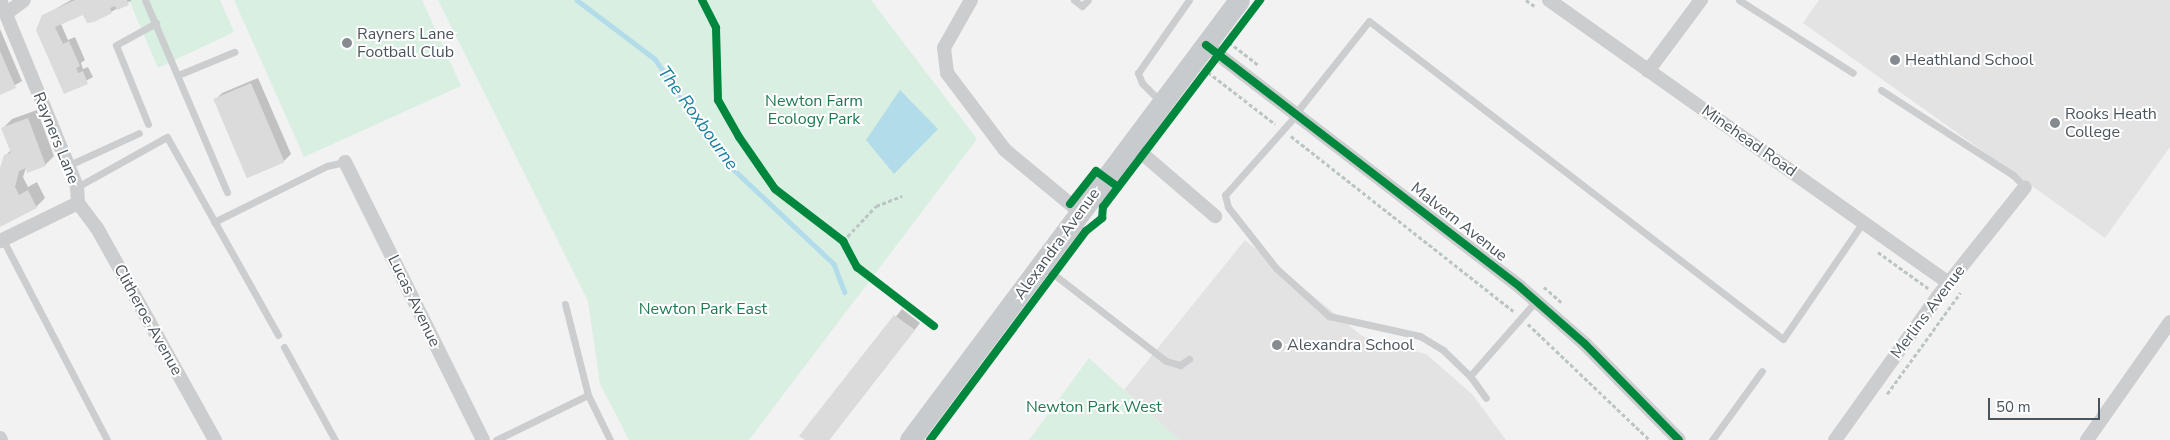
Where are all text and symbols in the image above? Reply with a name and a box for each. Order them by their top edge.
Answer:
place label: Rayners Lane Football Club [357,24,454,62]
marker: Rayners Lane Football Club [341,37,353,49]
place label: Heathland School [1905,50,2033,70]
marker: Heathland School [1889,54,1901,66]
water label: The Roxbourne [653,62,743,174]
street label: Rayners Lane [29,89,83,187]
park label: Newton Farm Ecology Park [765,91,863,129]
street label: Minehead Road [1698,101,1800,181]
place label: Rooks Heath College [2065,104,2157,142]
marker: Rooks Heath College [2049,117,2061,129]
street label: Malvern Avenue [1407,179,1511,265]
street label: Alexandra Avenue [1010,185,1104,303]
street label: Lucas Avenue [384,252,444,350]
street label: Clitheroe Avenue [110,261,186,379]
street label: Merlins Avenue [1887,262,1969,362]
park label: Newton Park East [639,299,767,319]
place label: Alexandra School [1287,335,1414,355]
marker: Alexandra School [1271,339,1283,351]
scale bar [1990,388,2102,420]
park label: Newton Park West [1026,397,1162,417]
text: 50 m [1996,397,2031,417]

